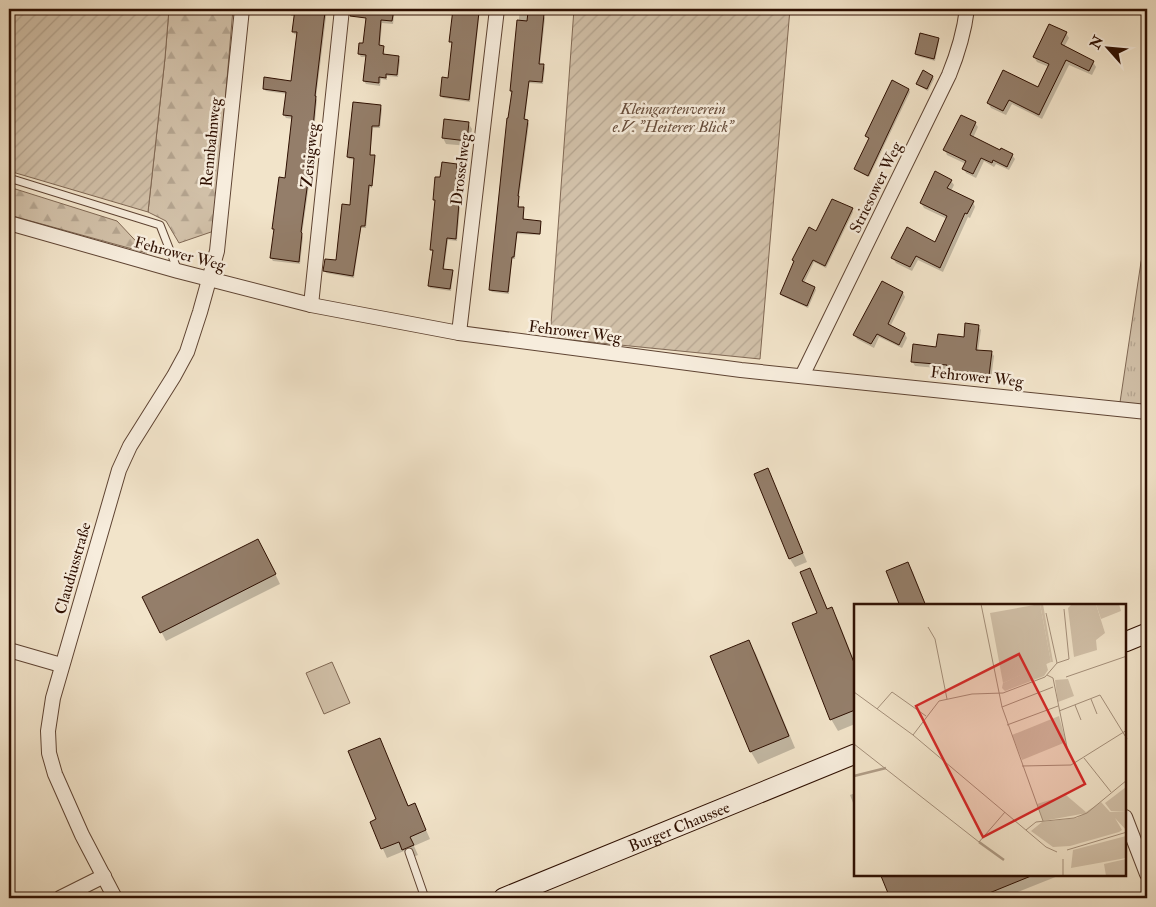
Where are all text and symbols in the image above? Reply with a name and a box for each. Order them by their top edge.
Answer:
north arrow [1084,22,1134,72]
text: N [1086,32,1107,53]
street label: Rennbahnweg [196,95,226,188]
park label: Kleingartenverein e.V. "Heiterer Blick" [613,99,735,137]
street label: Zeisigweg [297,121,323,188]
street label: Drosselweg [447,131,475,206]
street label: Striesower Weg [845,137,907,236]
street label: Fehrower Weg [132,232,229,276]
street label: Fehrower Weg [527,316,624,348]
street label: Fehrower Weg [929,362,1026,392]
street label: Claudiusstraße [50,520,96,617]
inset map [854,604,1126,877]
street label: Burger Chaussee [626,797,733,857]

